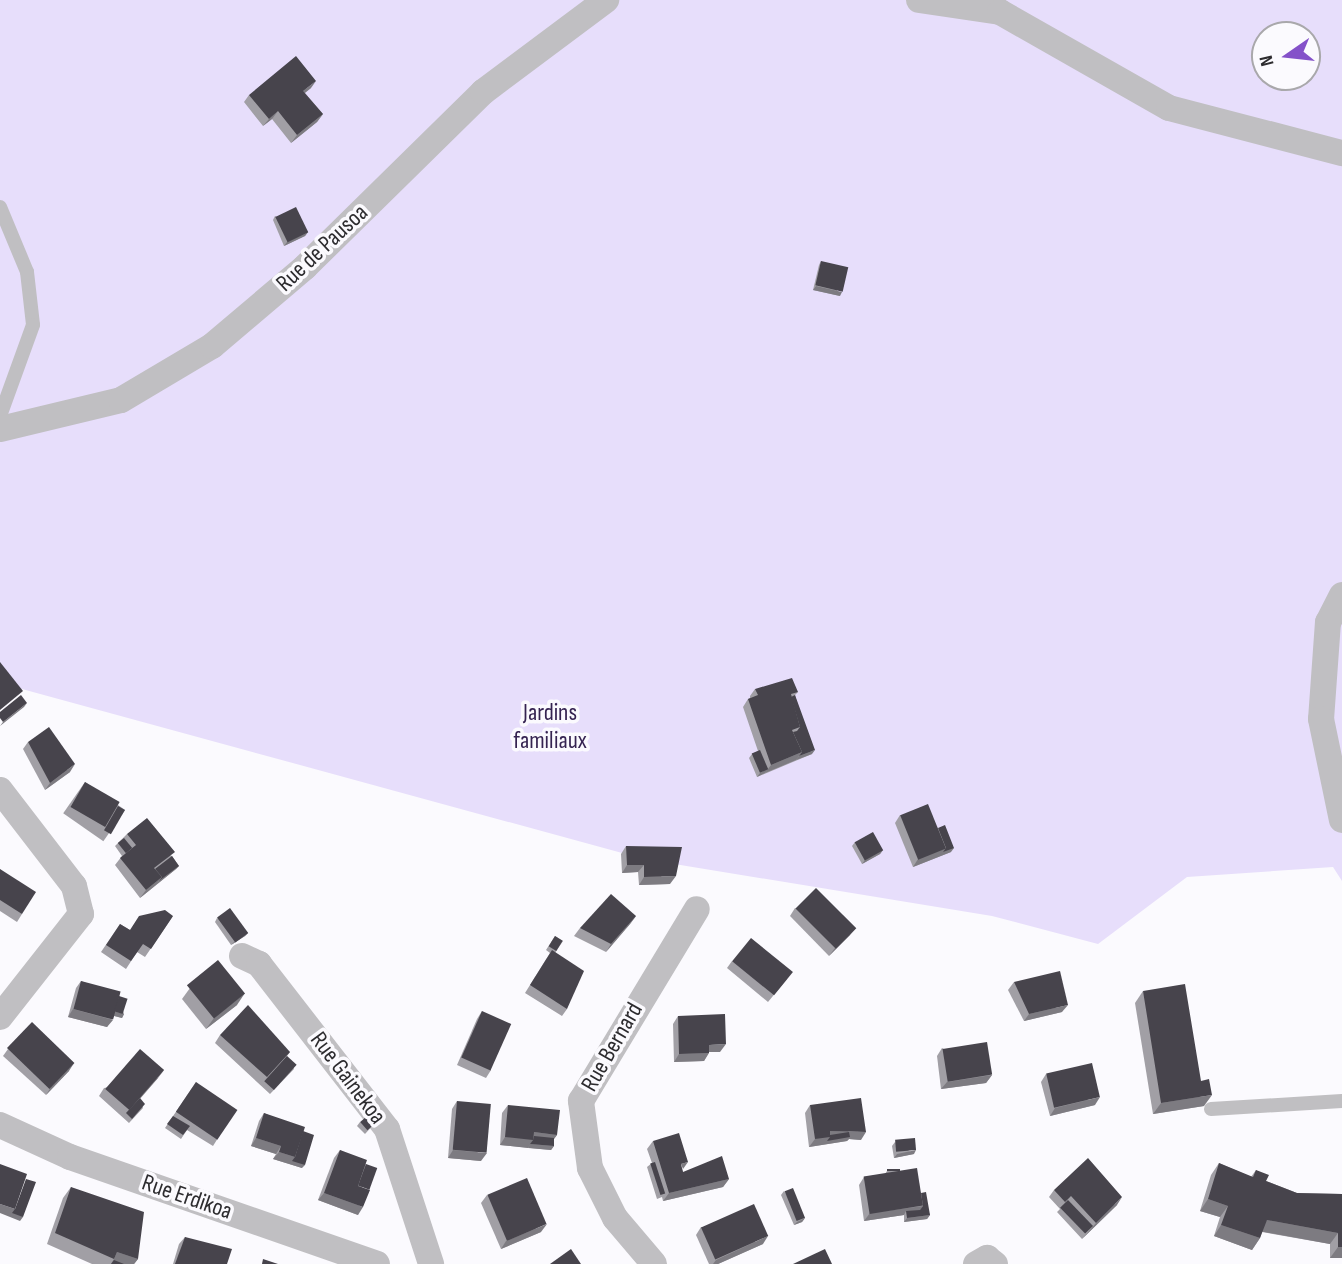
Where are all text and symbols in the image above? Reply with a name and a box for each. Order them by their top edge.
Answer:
north arrow [1251,21,1321,91]
text: N [1255,53,1279,68]
street label: Rue de Pausoa [270,198,374,298]
park label: Jardins familiaux [513,699,587,755]
street label: Rue Bernard [575,997,649,1097]
street label: Rue Gainekoa [304,1026,392,1130]
street label: Rue Erdikoa [138,1168,236,1226]

